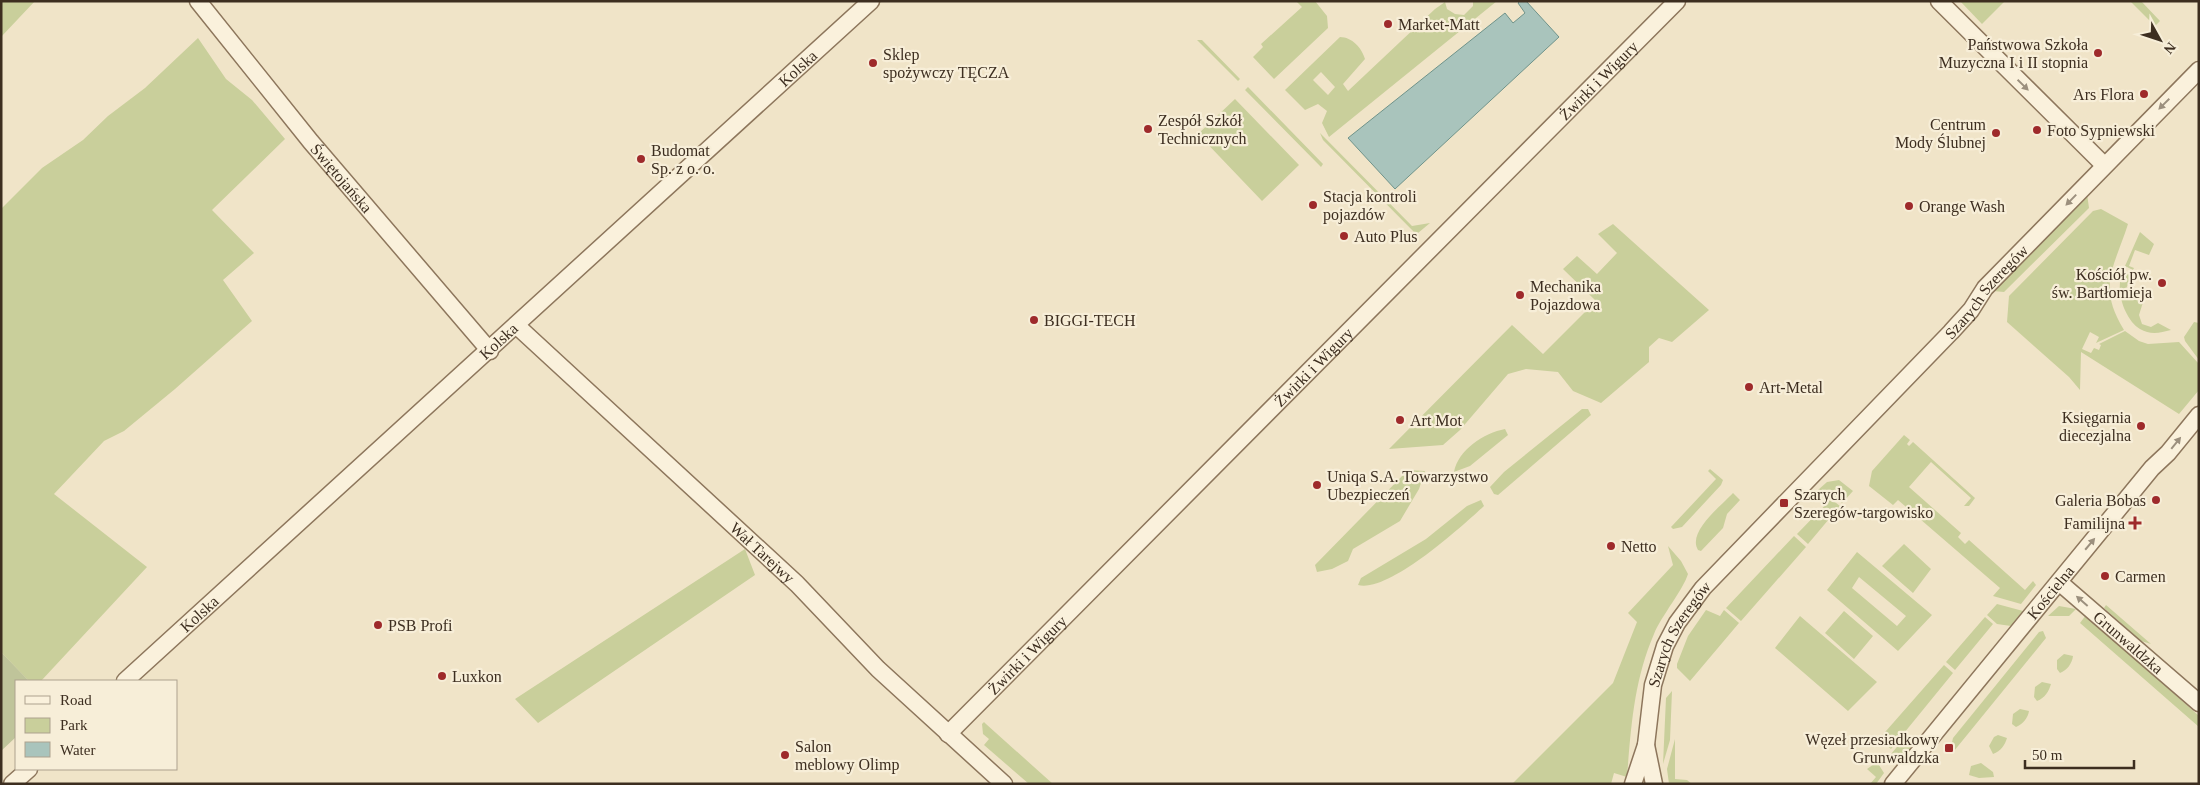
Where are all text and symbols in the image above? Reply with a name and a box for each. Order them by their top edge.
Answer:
north arrow [2135,15,2185,65]
place label: Market-Matt [1398,16,1480,33]
marker: Market-Matt [1382,18,1394,30]
place label: Państwowa Szkoła Muzyczna I i II stopnia [1939,36,2088,72]
street label: Żwirki i Wigury [1555,37,1642,123]
text: N [2161,39,2179,57]
street label: Kolska [775,46,820,90]
place label: Sklep spożywczy TĘCZA [883,46,1010,82]
marker: Państwowa Szkoła Muzyczna I i II stopnia [2092,47,2104,59]
marker: Sklep spożywczy TĘCZA [867,57,879,69]
one-way arrow [2017,79,2029,91]
place label: Ars Flora [2073,86,2134,103]
marker: Ars Flora [2138,88,2150,100]
one-way arrow [2159,98,2171,110]
place label: Zespół Szkół Technicznych [1158,112,1247,148]
place label: Centrum Mody Ślubnej [1895,116,1987,152]
place label: Foto Sypniewski [2047,122,2156,140]
marker: Zespół Szkół Technicznych [1142,123,1154,135]
marker: Foto Sypniewski [2031,124,2043,136]
marker: Centrum Mody Ślubnej [1990,127,2002,139]
street label: Świętojańska [308,139,376,216]
place label: Budomat Sp. z o. o. [651,142,715,178]
marker: Budomat Sp. z o. o. [635,153,647,165]
place label: Stacja kontroli pojazdów [1323,188,1417,224]
one-way arrow [2065,194,2077,206]
place label: Orange Wash [1919,198,2005,216]
marker: Stacja kontroli pojazdów [1307,199,1319,211]
marker: Orange Wash [1903,200,1915,212]
place label: Auto Plus [1354,228,1418,245]
marker: Auto Plus [1338,230,1350,242]
street label: Szarych Szeregów [1941,241,2031,342]
place label: Kościół pw. św. Bartłomieja [2052,266,2152,302]
marker: Kościół pw. św. Bartłomieja [2156,277,2168,289]
place label: Mechanika Pojazdowa [1530,278,1601,314]
marker: Mechanika Pojazdowa [1514,289,1526,301]
place label: BIGGI-TECH [1044,312,1136,329]
marker: BIGGI-TECH [1028,314,1040,326]
street label: Kolska [476,319,521,362]
street label: Żwirki i Wigury [1271,324,1357,410]
place label: Art-Metal [1759,379,1824,396]
marker: Art-Metal [1743,381,1755,393]
place label: Księgarnia diecezjalna [2059,409,2131,445]
place label: Art Mot [1410,412,1463,429]
marker: Art Mot [1394,414,1406,426]
marker: Księgarnia diecezjalna [2135,420,2147,432]
one-way arrow [2171,436,2182,449]
place label: Uniqa S.A. Towarzystwo Ubezpieczeń [1327,468,1488,504]
marker: Uniqa S.A. Towarzystwo Ubezpieczeń [1311,479,1323,491]
place label: Szarych Szeregów-targowisko [1794,486,1933,522]
place label: Galeria Bobas [2055,492,2146,509]
marker: Galeria Bobas [2150,494,2162,506]
marker: Szarych Szeregów-targowisko [1778,497,1790,509]
place label: Familijna [2064,515,2125,533]
marker: Familijna [2129,517,2141,529]
street label: Wał Tarejwy [727,519,798,587]
one-way arrow [2084,537,2095,550]
place label: Netto [1621,538,1657,555]
marker: Netto [1605,540,1617,552]
street label: Kościelna [2023,562,2077,622]
place label: Carmen [2115,568,2166,585]
marker: Carmen [2099,570,2111,582]
street label: Szarych Szeregów [1644,577,1714,689]
street label: Kolska [176,592,221,635]
one-way arrow [2076,596,2089,607]
street label: Grunwaldzka [2090,608,2167,677]
street label: Żwirki i Wigury [984,612,1070,697]
place label: PSB Profi [388,617,453,634]
marker: PSB Profi [372,619,384,631]
place label: Luxkon [452,668,502,685]
marker: Luxkon [436,670,448,682]
legend [15,680,178,770]
text: Road [60,692,92,708]
text: Park [60,717,88,733]
place label: Węzeł przesiadkowy Grunwaldzka [1805,731,1939,766]
place label: Salon meblowy Olimp [795,738,899,774]
scale bar [2025,738,2134,770]
text: Water [60,742,95,758]
marker: Węzeł przesiadkowy Grunwaldzka [1943,742,1955,754]
text: 50 m [2032,747,2063,763]
marker: Salon meblowy Olimp [779,749,791,761]

